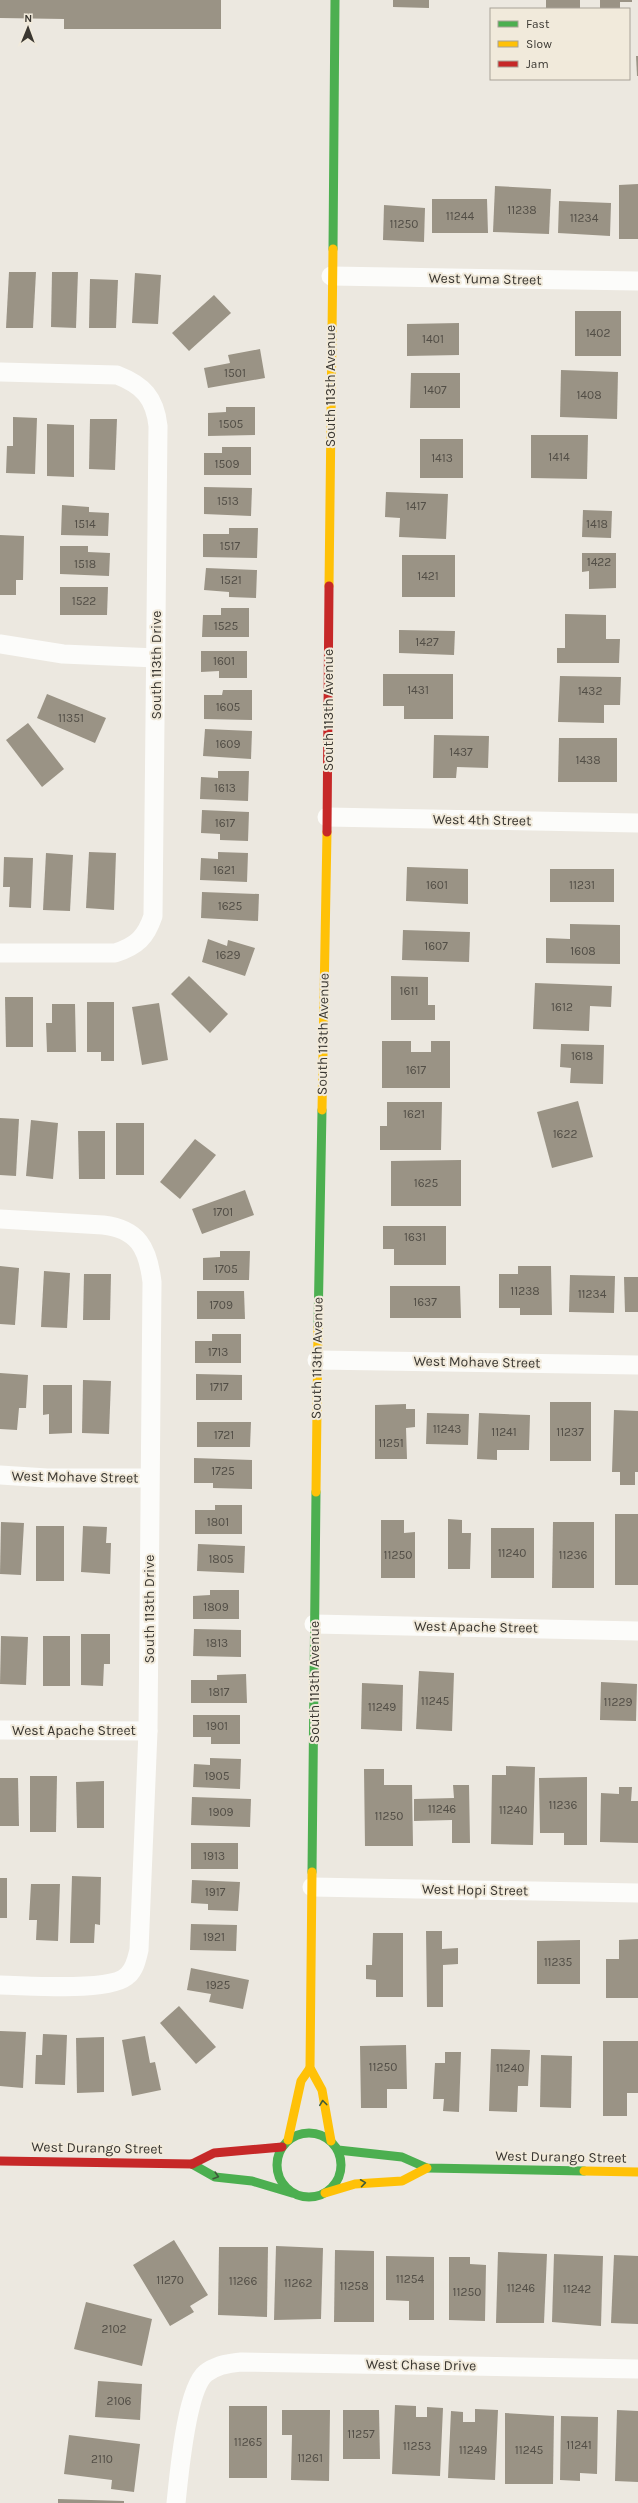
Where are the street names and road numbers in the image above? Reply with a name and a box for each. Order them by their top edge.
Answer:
street label: West Yuma Street [428,270,542,288]
street label: South 113th Avenue [322,325,339,447]
street label: South 113th Drive [148,611,165,719]
street label: South 113th Avenue [320,649,337,771]
street label: West 4th Street [433,811,531,829]
street label: South 113th Avenue [313,973,333,1095]
street label: South 113th Avenue [307,1297,327,1419]
street label: West Mohave Street [413,1352,541,1372]
street label: West Mohave Street [11,1467,139,1487]
street label: South 113th Drive [141,1555,158,1663]
street label: West Apache Street [414,1617,538,1637]
street label: South 113th Avenue [306,1621,323,1743]
street label: West Apache Street [12,1722,136,1739]
street label: West Hopi Street [422,1881,528,1899]
street label: West Durango Street [31,2138,163,2158]
street label: West Durango Street [495,2147,627,2167]
street label: West Chase Drive [366,2356,476,2374]

